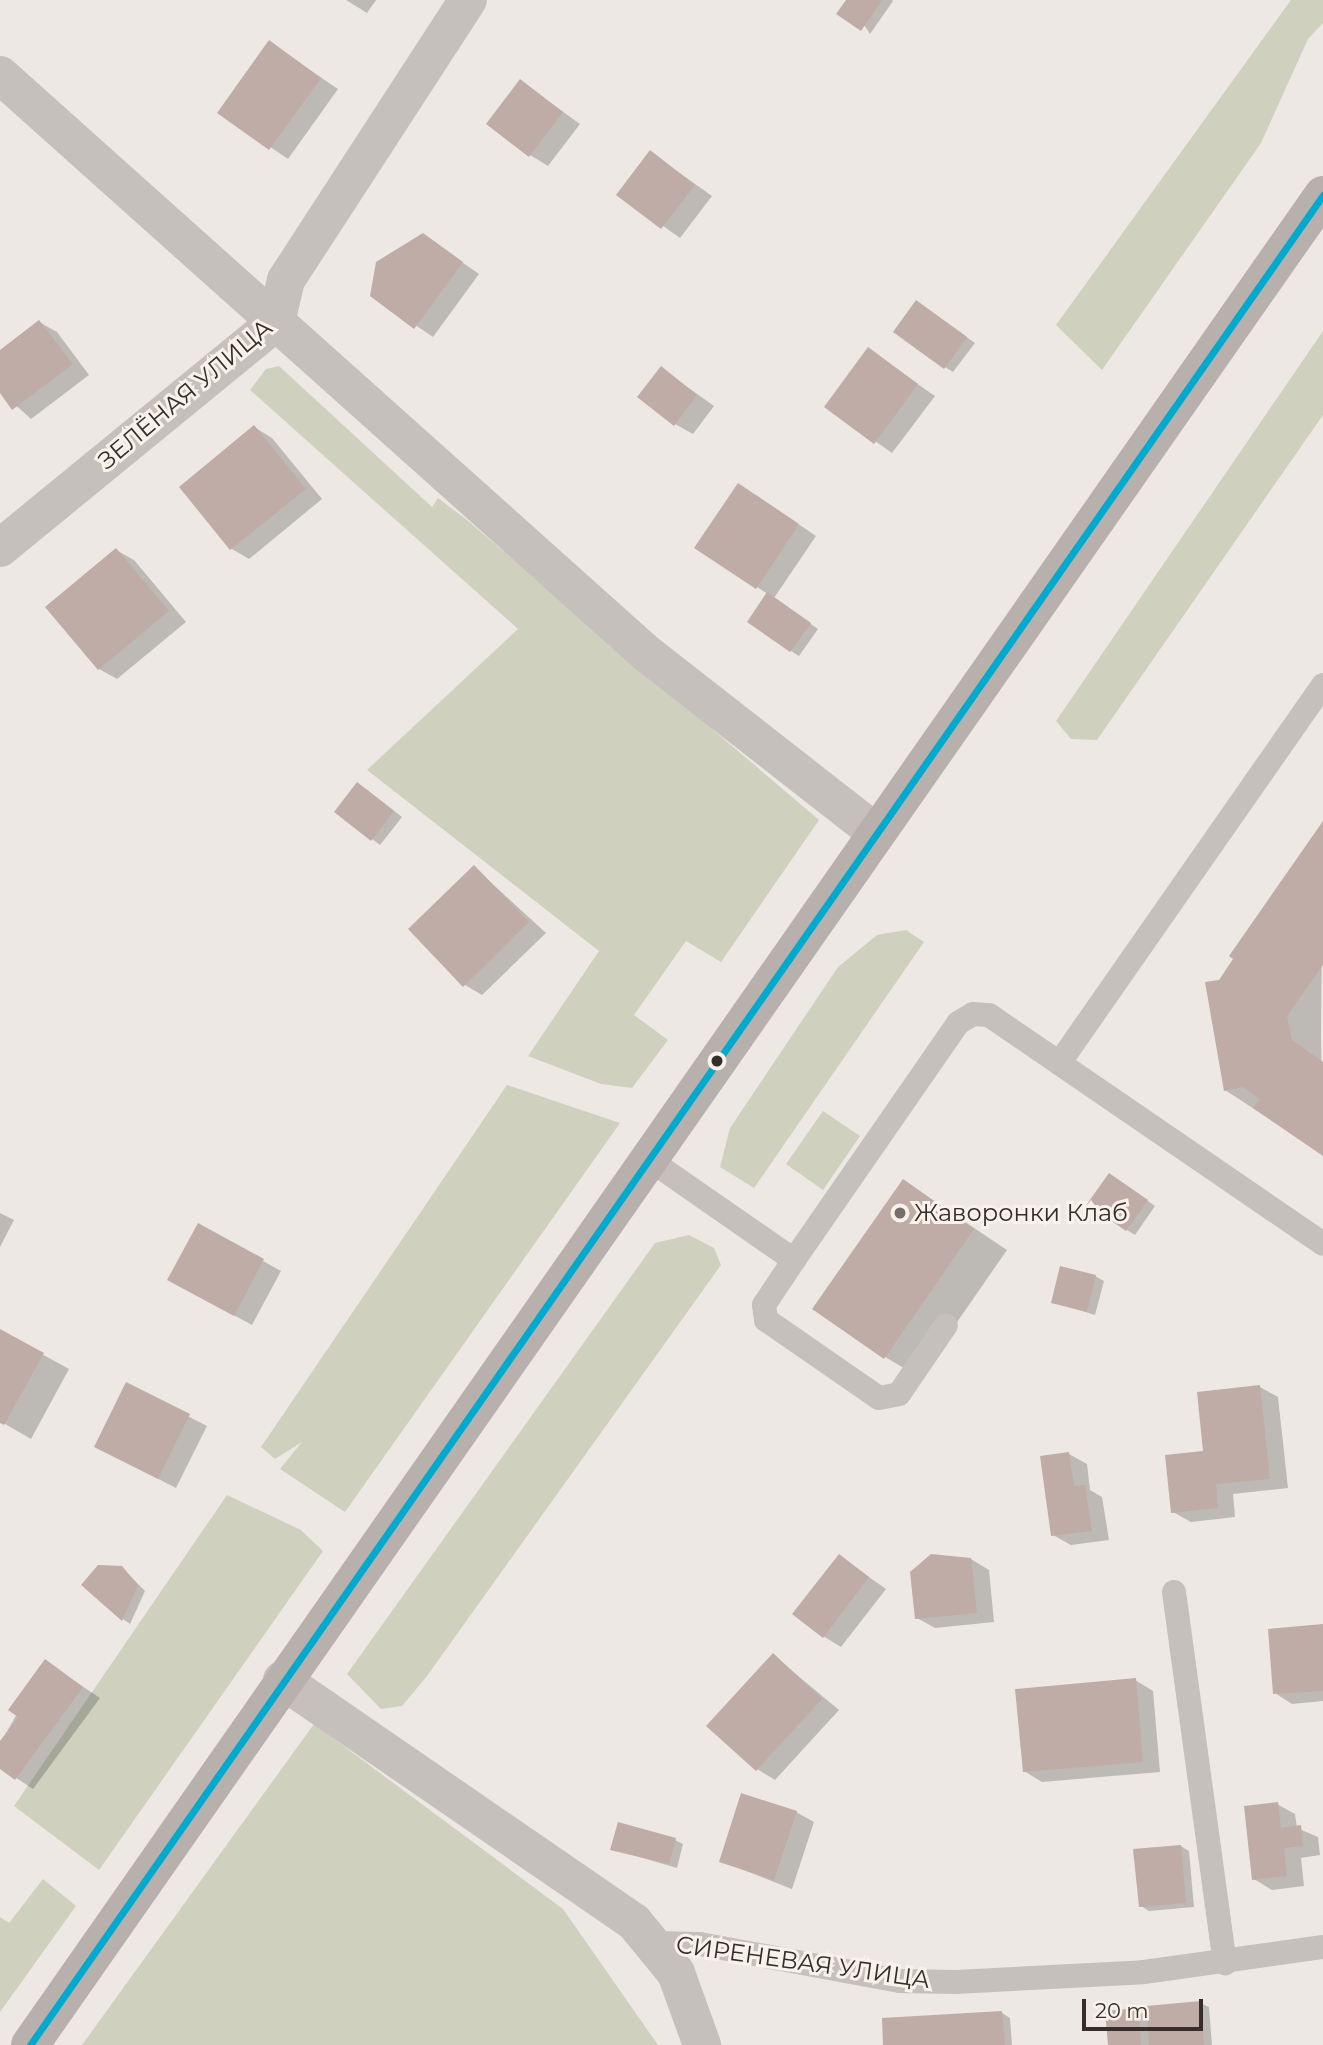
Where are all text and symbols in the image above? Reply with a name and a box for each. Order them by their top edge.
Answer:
street label: ЗЕЛЁНАЯ УЛИЦА [92,313,278,475]
unlabelled marker [710,1054,724,1068]
place label: Жаворонки Клаб [914,1199,1128,1227]
marker: Жаворонки Клаб [892,1205,908,1221]
street label: СИРЕНЕВАЯ УЛИЦА [674,1930,932,1994]
scale bar [1085,1986,1206,2030]
text: 20 m [1095,1998,1149,2023]

